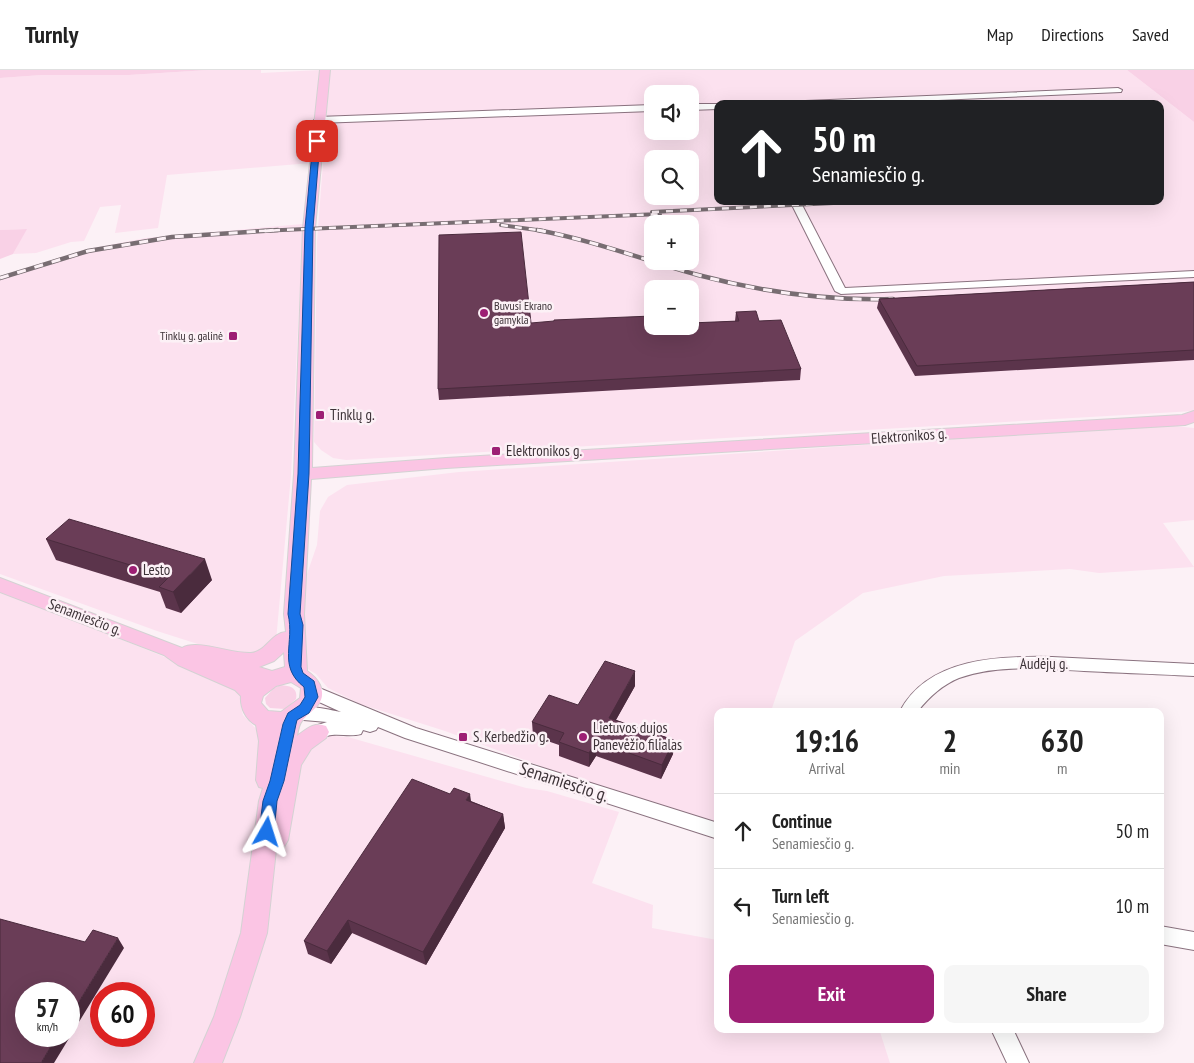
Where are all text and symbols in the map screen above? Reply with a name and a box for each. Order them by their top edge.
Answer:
text: Turnly [25,19,78,50]
text: Map [987,23,1013,46]
text: Directions [1041,23,1104,46]
text: Saved [1132,23,1169,46]
map controls [644,85,699,335]
button: sound [644,85,699,140]
text: 50 m [812,116,876,162]
pin [296,120,338,162]
icon: ahead [729,120,794,185]
icon: arrive [303,127,331,155]
button: search [644,150,699,205]
text: Senamiesčio g. [812,160,925,188]
button: + [644,215,699,270]
button: − [644,280,699,335]
place label: Buvusi Ekrano gamykla [494,298,552,327]
marker: Buvusi Ekrano gamykla [478,307,490,319]
place label: Tinklų g. galinė [160,328,223,343]
marker: Tinklų g. galinė [227,330,239,342]
place label: Tinklų g. [330,405,375,424]
marker: Tinklų g. [314,409,326,421]
street label: Elektronikos g. [870,423,948,448]
place label: Elektronikos g. [506,441,582,460]
marker: Elektronikos g. [490,445,502,457]
place label: Lesto [143,560,170,579]
marker: Lesto [127,564,139,576]
street label: Senamiesčio g. [46,594,125,639]
street label: Audėjų g. [1020,654,1069,673]
place label: Lietuvos dujos Panevėžio filialas [593,718,682,754]
text: 19:16 [794,721,859,760]
text: 2 [943,721,957,760]
text: 630 [1041,721,1084,760]
place label: S. Kerbedžio g. [473,727,548,746]
marker: S. Kerbedžio g. [457,731,469,743]
marker: Lietuvos dujos Panevėžio filialas [577,731,589,743]
street label: Senamiesčio g. [517,756,612,807]
text: Arrival [809,758,845,778]
text: min [939,758,960,778]
text: m [1057,758,1067,778]
position arrow [240,805,292,857]
text: Continue [772,809,832,833]
icon: ahead [729,817,757,845]
text: 50 m [1116,819,1149,843]
text: Senamiesčio g. [772,833,854,853]
text: Turn left [772,884,829,908]
icon: left [729,892,757,920]
text: 10 m [1116,894,1149,918]
text: Senamiesčio g. [772,908,854,928]
button: Exit [729,965,934,1023]
button: Share [944,965,1149,1023]
speed limit sign: 60 [90,982,155,1047]
text: 57 [36,992,59,1024]
text: km/h [37,1019,58,1034]

